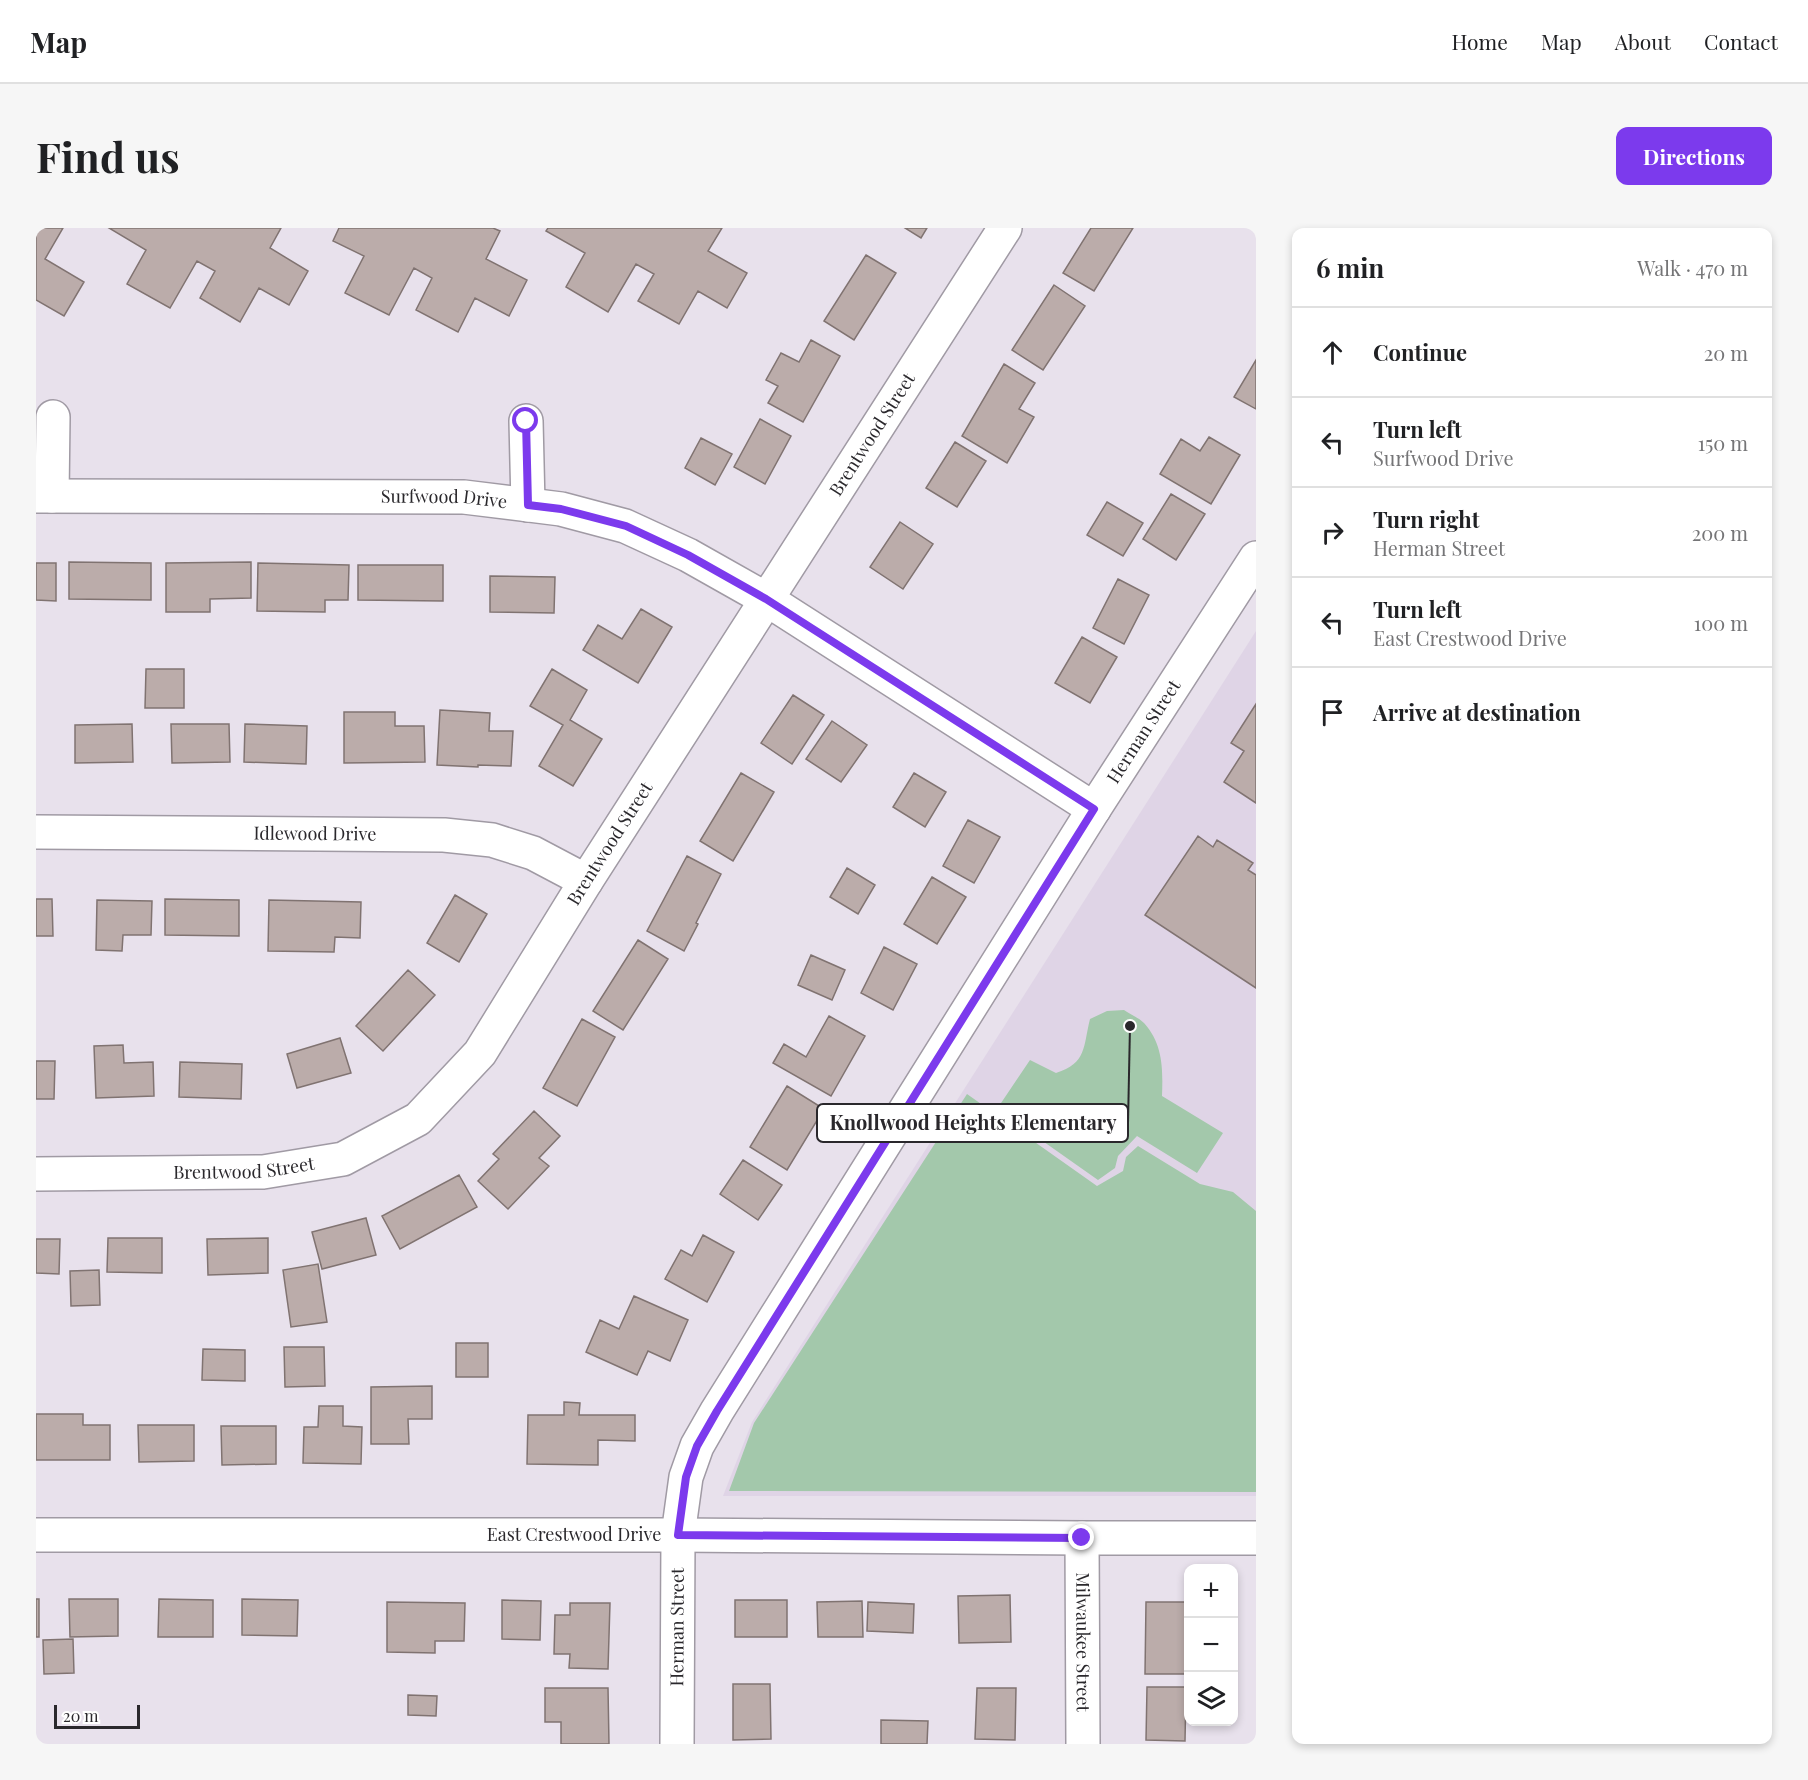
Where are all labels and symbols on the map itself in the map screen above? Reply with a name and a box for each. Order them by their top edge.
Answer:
street label: Brentwood Street [823,367,920,500]
route start [512,407,538,433]
street label: Surfwood Drive [381,484,509,513]
street label: Herman Street [1101,674,1186,788]
street label: Brentwood Street [561,776,658,909]
street label: Idlewood Drive [254,821,376,846]
callout: Knollwood Heights Elementary [817,1104,1128,1142]
text: Knollwood Heights Elementary [829,1108,1117,1135]
street label: Brentwood Street [173,1151,317,1184]
street label: East Crestwood Drive [487,1522,661,1546]
route end [1068,1524,1094,1550]
street label: Herman Street [664,1567,689,1687]
street label: Milwaukee Street [1071,1572,1096,1713]
scale bar [54,1702,140,1730]

